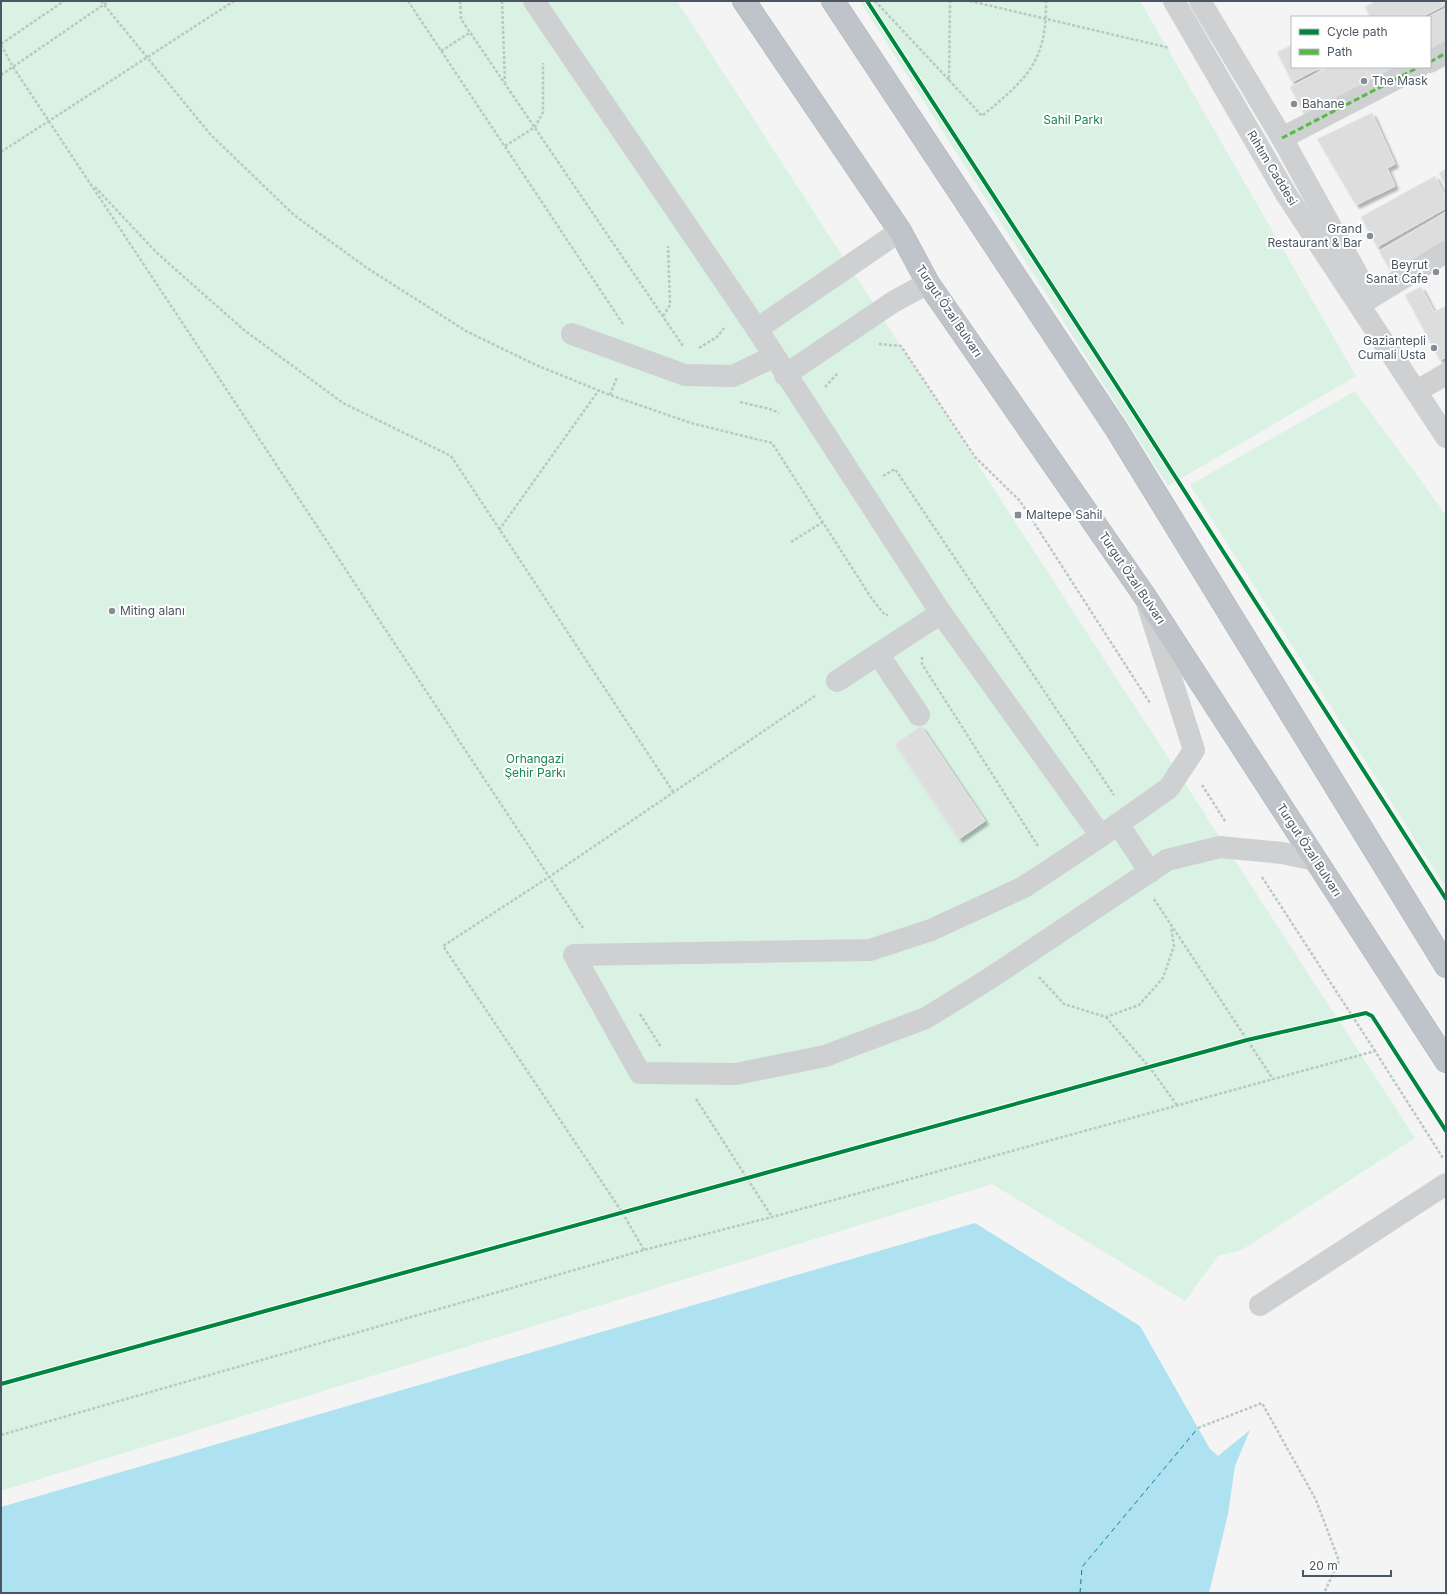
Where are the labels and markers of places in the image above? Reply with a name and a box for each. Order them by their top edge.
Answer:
place label: The Mask [1372,73,1428,88]
marker: The Mask [1359,76,1369,86]
place label: Bahane [1302,96,1345,111]
marker: Bahane [1289,99,1299,109]
place label: Grand Restaurant & Bar [1267,221,1362,250]
marker: Grand Restaurant & Bar [1365,231,1375,241]
place label: Beyrut Sanat Cafe [1366,257,1428,286]
marker: Beyrut Sanat Cafe [1431,267,1441,277]
place label: Gaziantepli Cumali Usta [1358,333,1426,362]
marker: Gaziantepli Cumali Usta [1429,343,1439,353]
place label: Maltepe Sahil [1026,507,1103,522]
marker: Maltepe Sahil [1013,510,1023,520]
place label: Miting alanı [120,603,185,618]
marker: Miting alanı [107,606,117,616]

